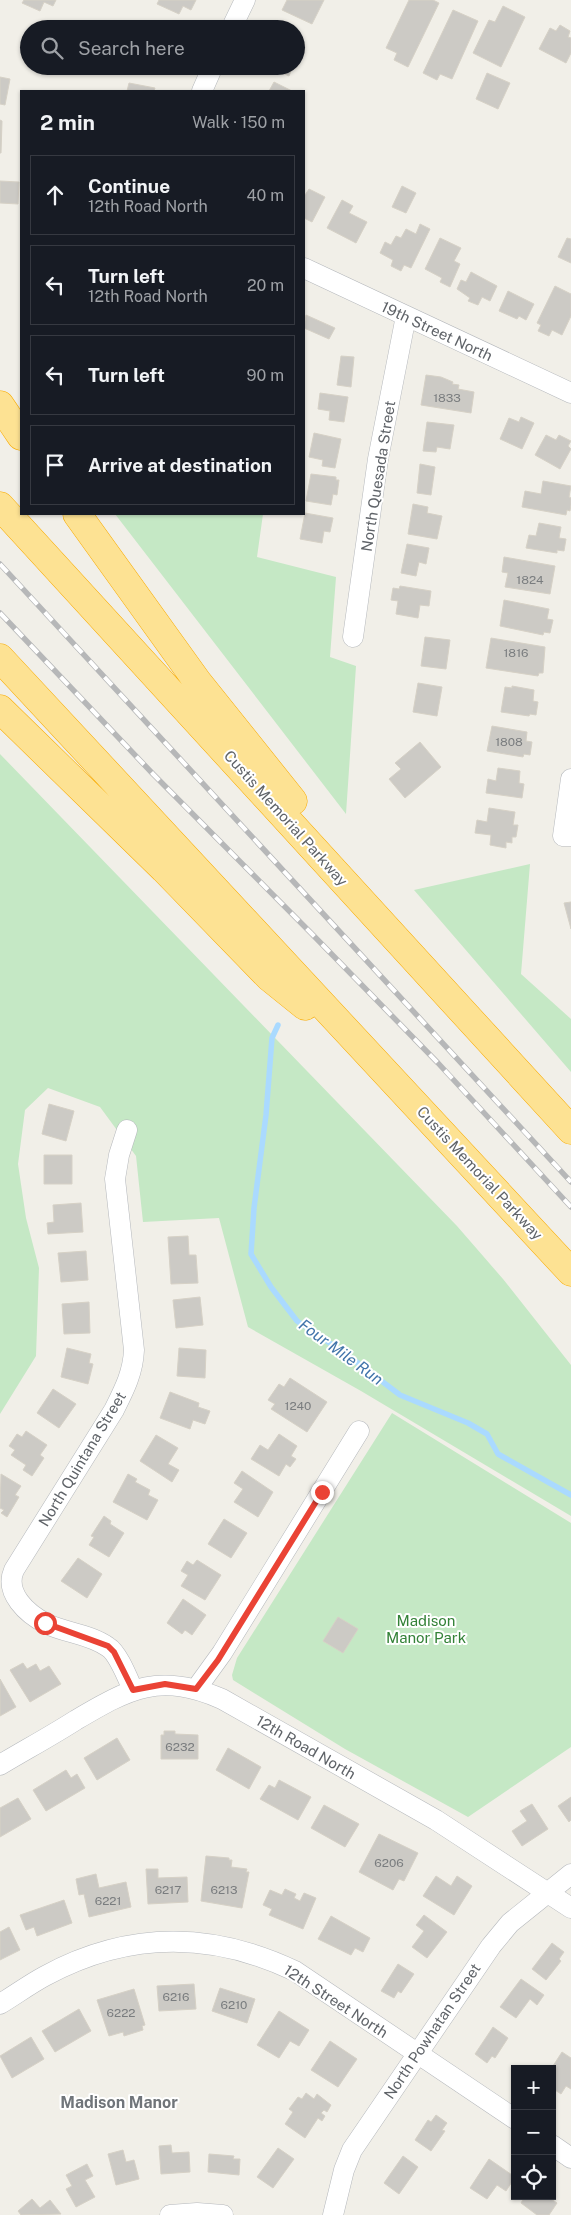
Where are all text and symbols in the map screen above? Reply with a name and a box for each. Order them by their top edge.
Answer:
search box [20,20,305,75]
icon: search [38,34,66,62]
text: Search here [78,37,185,59]
text: 2 min [40,110,95,135]
text: Walk · 150 m [192,113,285,132]
text: Continue [88,175,170,197]
icon: ahead [41,181,69,209]
text: 40 m [246,186,284,205]
text: 12th Road North [88,197,208,216]
text: Turn left [88,265,165,287]
icon: left [41,271,69,299]
text: 20 m [247,276,284,295]
text: 12th Road North [88,287,208,306]
street label: 19th Street North [379,298,495,364]
icon: left [41,361,69,389]
text: Turn left [88,364,165,386]
text: 90 m [247,366,284,385]
house number: 1833 [433,391,461,405]
street label: North Quesada Street [358,399,398,553]
icon: arrive [41,451,69,479]
text: Arrive at destination [88,454,272,476]
house number: 1824 [516,573,544,587]
house number: 1816 [503,646,529,660]
house number: 1808 [495,735,523,749]
street label: Custis Memorial Parkway [221,747,351,889]
street label: Custis Memorial Parkway [414,1103,546,1243]
water label: Four Mile Run [295,1315,387,1389]
street label: North Quintana Street [35,1388,129,1529]
house number: 1240 [285,1399,311,1413]
route end [311,1481,334,1504]
route start [34,1612,57,1635]
park label: Madison Manor Park [386,1612,466,1646]
street label: 12th Road North [253,1712,359,1782]
house number: 6232 [165,1740,195,1754]
house number: 6206 [374,1856,404,1870]
house number: 6217 [155,1883,181,1897]
house number: 6213 [210,1883,238,1897]
house number: 6221 [95,1894,121,1908]
street label: North Powhatan Street [380,1960,484,2102]
street label: 12th Street North [281,1961,391,2041]
house number: 6216 [163,1990,189,2004]
house number: 6210 [221,1998,247,2012]
house number: 6222 [107,2006,135,2020]
map controls [511,2065,556,2200]
button: + [511,2065,556,2110]
district label: Madison Manor [60,2093,178,2112]
button: − [511,2110,556,2155]
button: locate [511,2155,556,2200]

